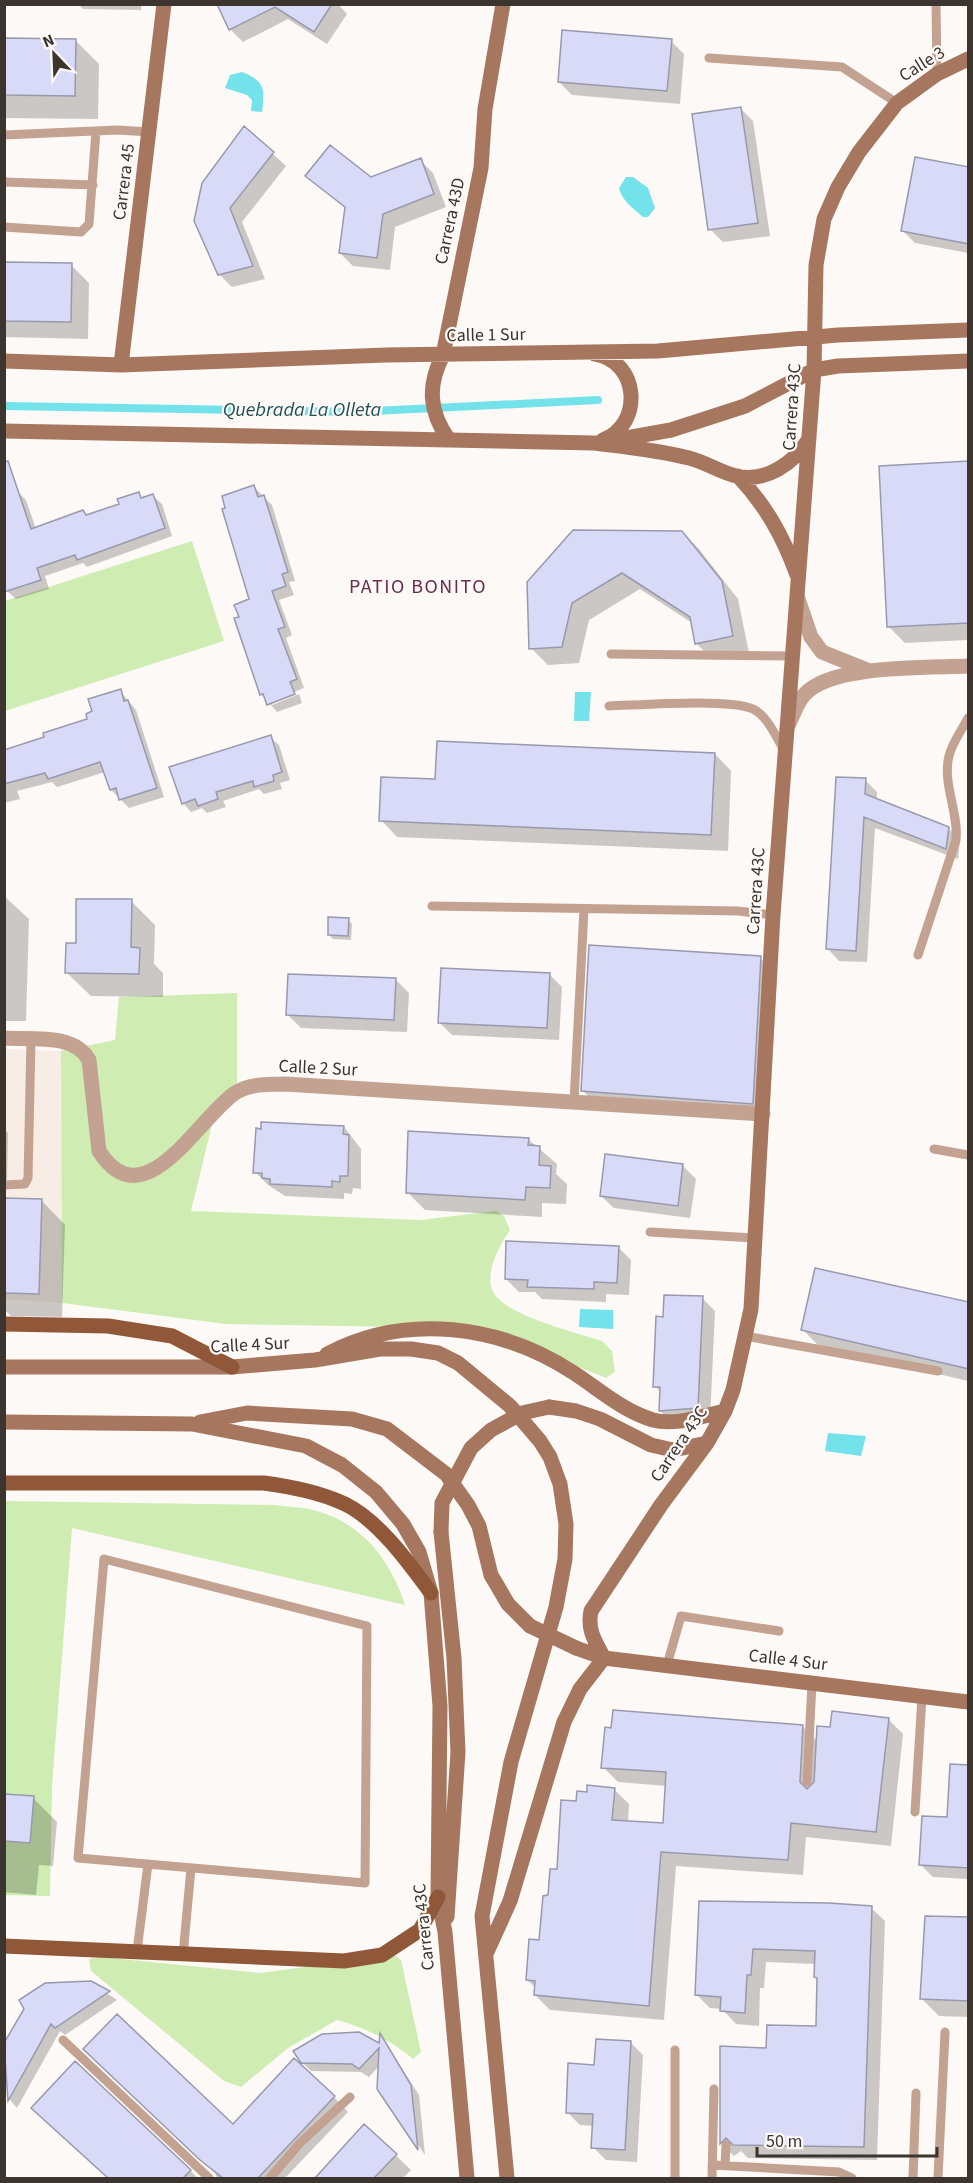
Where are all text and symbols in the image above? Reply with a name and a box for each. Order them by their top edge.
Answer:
north arrow [24,24,84,84]
text: N [39,29,58,53]
street label: Calle 3 [894,40,950,88]
street label: Carrera 45 [107,142,141,222]
street label: Carrera 43D [429,175,471,267]
street label: Calle 1 Sur [446,322,527,348]
street label: Carrera 43C [776,363,808,451]
water label: Quebrada La Olleta [223,396,382,424]
district label: PATIO BONITO [349,573,487,601]
street label: Carrera 43C [740,847,772,935]
street label: Calle 2 Sur [278,1053,359,1083]
street label: Calle 4 Sur [210,1330,291,1360]
street label: Carrera 43C [644,1401,714,1487]
street label: Calle 4 Sur [747,1643,830,1677]
street label: Carrera 43C [407,1882,441,1972]
scale bar [757,2120,937,2158]
text: 50 m [766,2129,802,2154]

